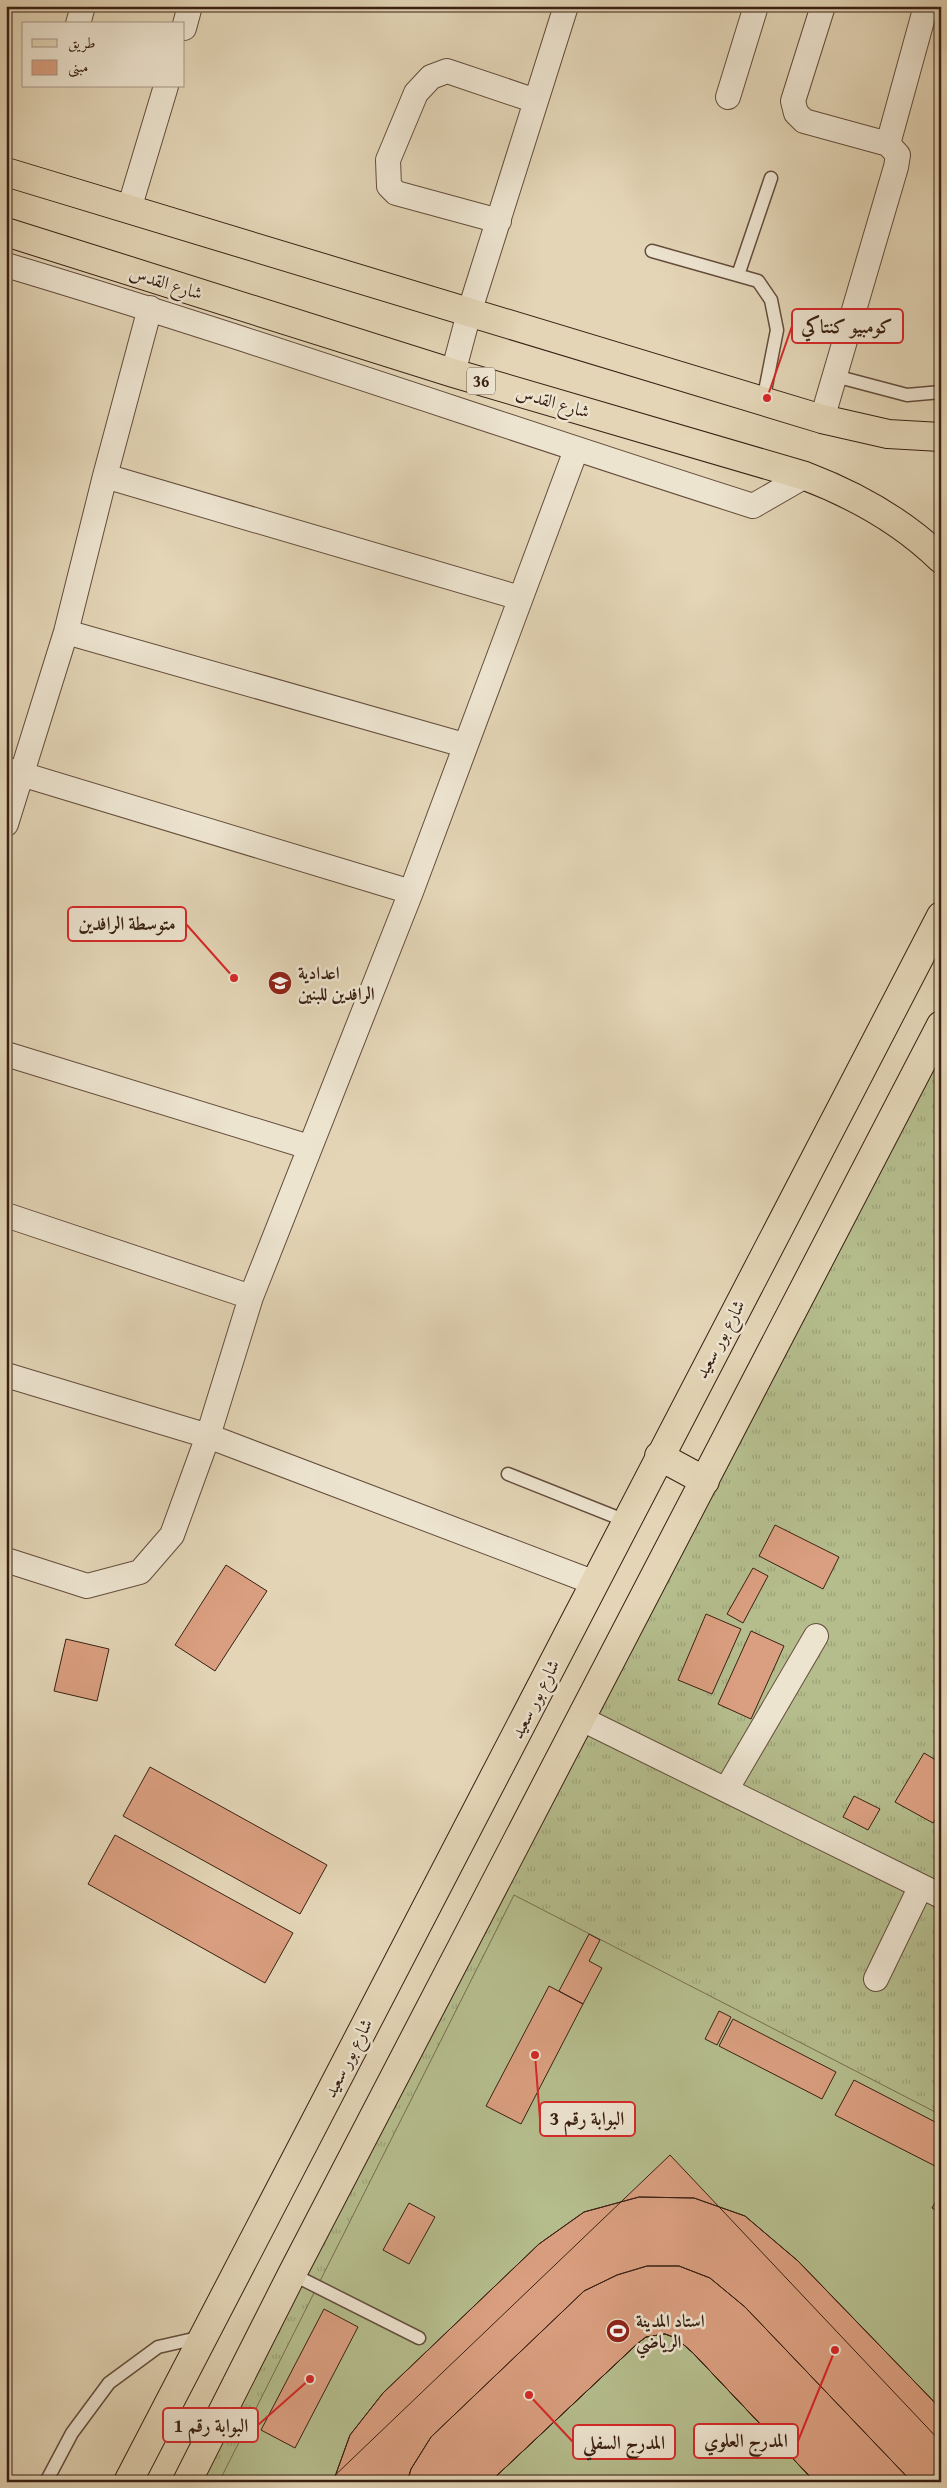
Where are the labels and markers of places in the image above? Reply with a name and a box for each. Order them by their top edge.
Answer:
callout: كومبيو كنتاكي [792,309,903,343]
callout: متوسطة الرافدين [68,907,186,941]
place label: اعدادية الرافدين للبنين [298,959,375,1007]
school or university icon: اعدادية الرافدين للبنين [267,970,293,996]
callout: البوابة رقم 3 [540,2102,635,2136]
place label: استاد المدينة الرياضي [636,2307,705,2359]
sports icon: استاد المدينة الرياضي [605,2318,631,2344]
callout: البوابة رقم 1 [163,2408,258,2442]
callout: المدرج العلوي [694,2424,798,2458]
callout: المدرج السفلي [573,2425,675,2459]

